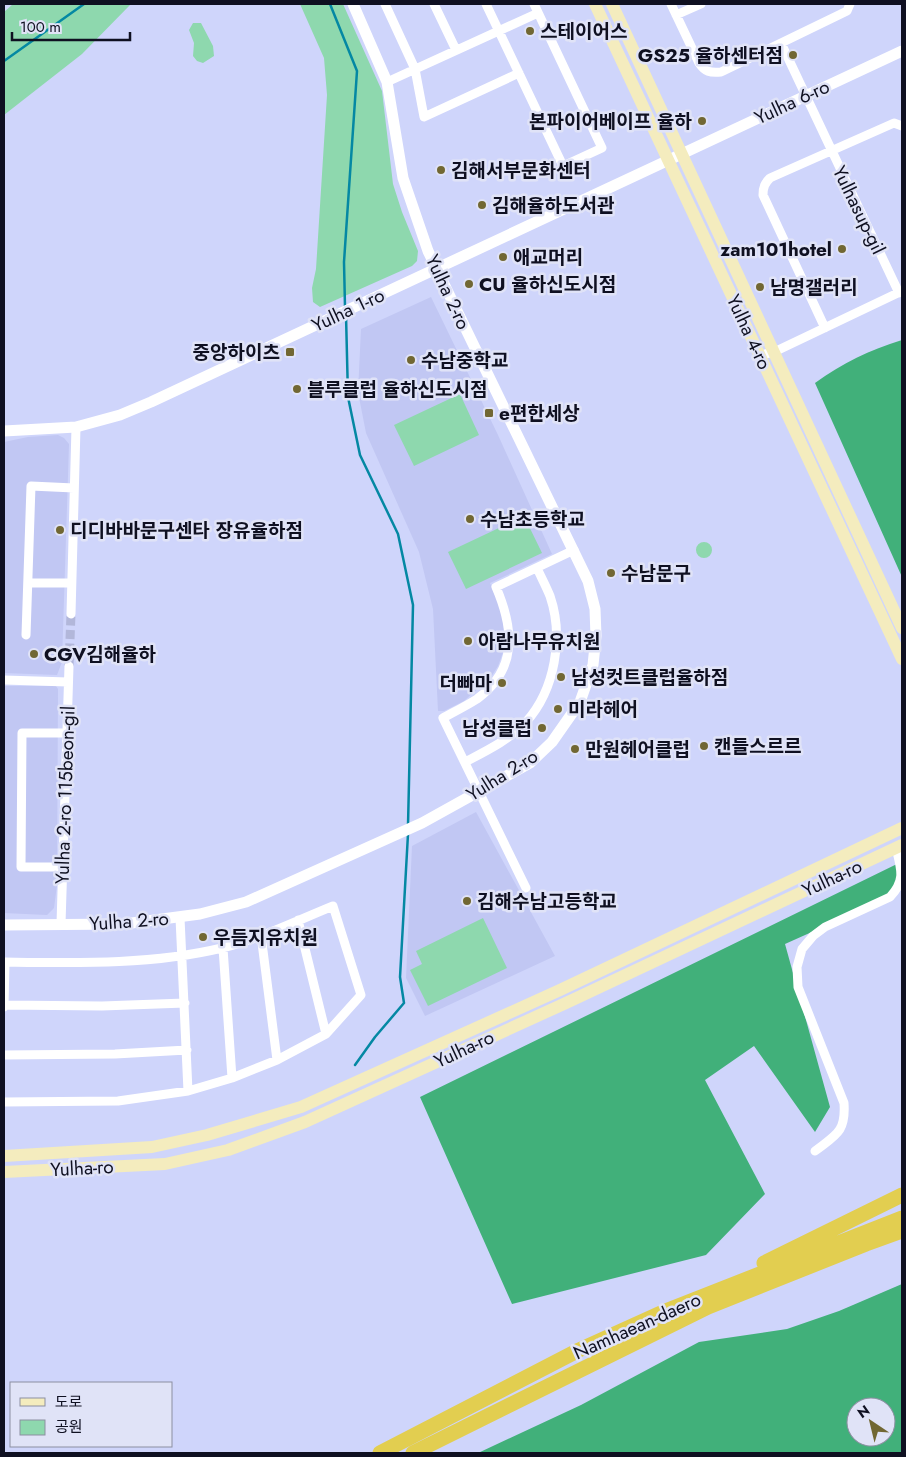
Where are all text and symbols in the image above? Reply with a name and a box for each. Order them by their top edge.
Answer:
scale bar [12,10,130,42]
text: 100 m [20,16,61,38]
place label: 스테이어스 [540,18,627,45]
marker: 스테이어스 [524,25,536,37]
place label: GS25 율하센터점 [638,42,783,69]
marker: GS25 율하센터점 [787,49,799,61]
street label: Yulha 6-ro [750,73,834,131]
place label: 본파이어베이프 율하 [529,108,693,135]
marker: 본파이어베이프 율하 [696,115,708,127]
place label: 김해서부문화센터 [451,157,591,184]
street label: Yulhasup-gil [826,161,892,259]
marker: 김해서부문화센터 [435,164,447,176]
place label: 김해율하도서관 [492,192,615,219]
marker: 김해율하도서관 [476,199,488,211]
place label: zam101hotel [720,236,832,263]
marker: zam101hotel [836,243,848,255]
place label: 애교머리 [513,244,583,271]
street label: Yulha 2-ro [419,250,477,334]
marker: 애교머리 [497,251,509,263]
place label: CU 율하신도시점 [479,271,616,298]
place label: 남명갤러리 [770,274,857,301]
marker: CU 율하신도시점 [463,278,475,290]
street label: Yulha 1-ro [307,281,389,339]
marker: 남명갤러리 [754,281,766,293]
street label: Yulha 4-ro [720,290,778,374]
place label: 중앙하이츠 [193,339,280,366]
marker: 중앙하이츠 [284,346,296,358]
place label: 수남중학교 [421,347,508,374]
marker: 수남중학교 [405,354,417,366]
place label: 블루클럽 율하신도시점 [307,376,488,403]
marker: 블루클럽 율하신도시점 [291,383,303,395]
place label: e편한세상 [499,400,580,427]
marker: e편한세상 [483,407,495,419]
place label: 수남초등학교 [480,506,585,533]
marker: 수남초등학교 [464,513,476,525]
place label: 디디바바문구센타 장유율하점 [70,517,303,544]
marker: 디디바바문구센타 장유율하점 [54,524,66,536]
place label: 수남문구 [621,560,691,587]
marker: 수남문구 [605,567,617,579]
place label: 아람나무유치원 [478,628,600,655]
marker: 아람나무유치원 [462,635,474,647]
place label: CGV김해율하 [44,641,157,668]
marker: CGV김해율하 [28,648,40,660]
place label: 남성컷트클럽율하점 [571,664,728,691]
place label: 더빠마 [440,670,493,697]
marker: 남성컷트클럽율하점 [555,671,567,683]
marker: 더빠마 [496,677,508,689]
place label: 미라헤어 [568,696,638,723]
marker: 미라헤어 [552,703,564,715]
street label: Yulha 2-ro 115beon-gil [48,705,82,885]
place label: 남성클럽 [462,715,532,742]
marker: 남성클럽 [536,722,548,734]
place label: 캔들스르르 [714,733,801,760]
place label: 만원헤어클럽 [585,736,690,763]
marker: 캔들스르르 [698,740,710,752]
street label: Yulha 2-ro [461,742,543,808]
marker: 만원헤어클럽 [569,743,581,755]
street label: Yulha-ro [798,852,866,904]
place label: 김해수남고등학교 [477,888,617,915]
marker: 김해수남고등학교 [461,895,473,907]
street label: Yulha 2-ro [88,905,170,937]
place label: 우듬지유치원 [213,924,318,951]
marker: 우듬지유치원 [197,931,209,943]
street label: Yulha-ro [430,1023,498,1075]
street label: Yulha-ro [50,1153,114,1183]
street label: Namhaean-daero [569,1286,705,1366]
legend [10,1382,172,1447]
text: 도로 [55,1391,83,1413]
north arrow [846,1397,896,1447]
text: N [853,1400,874,1423]
text: 공원 [55,1416,83,1438]

